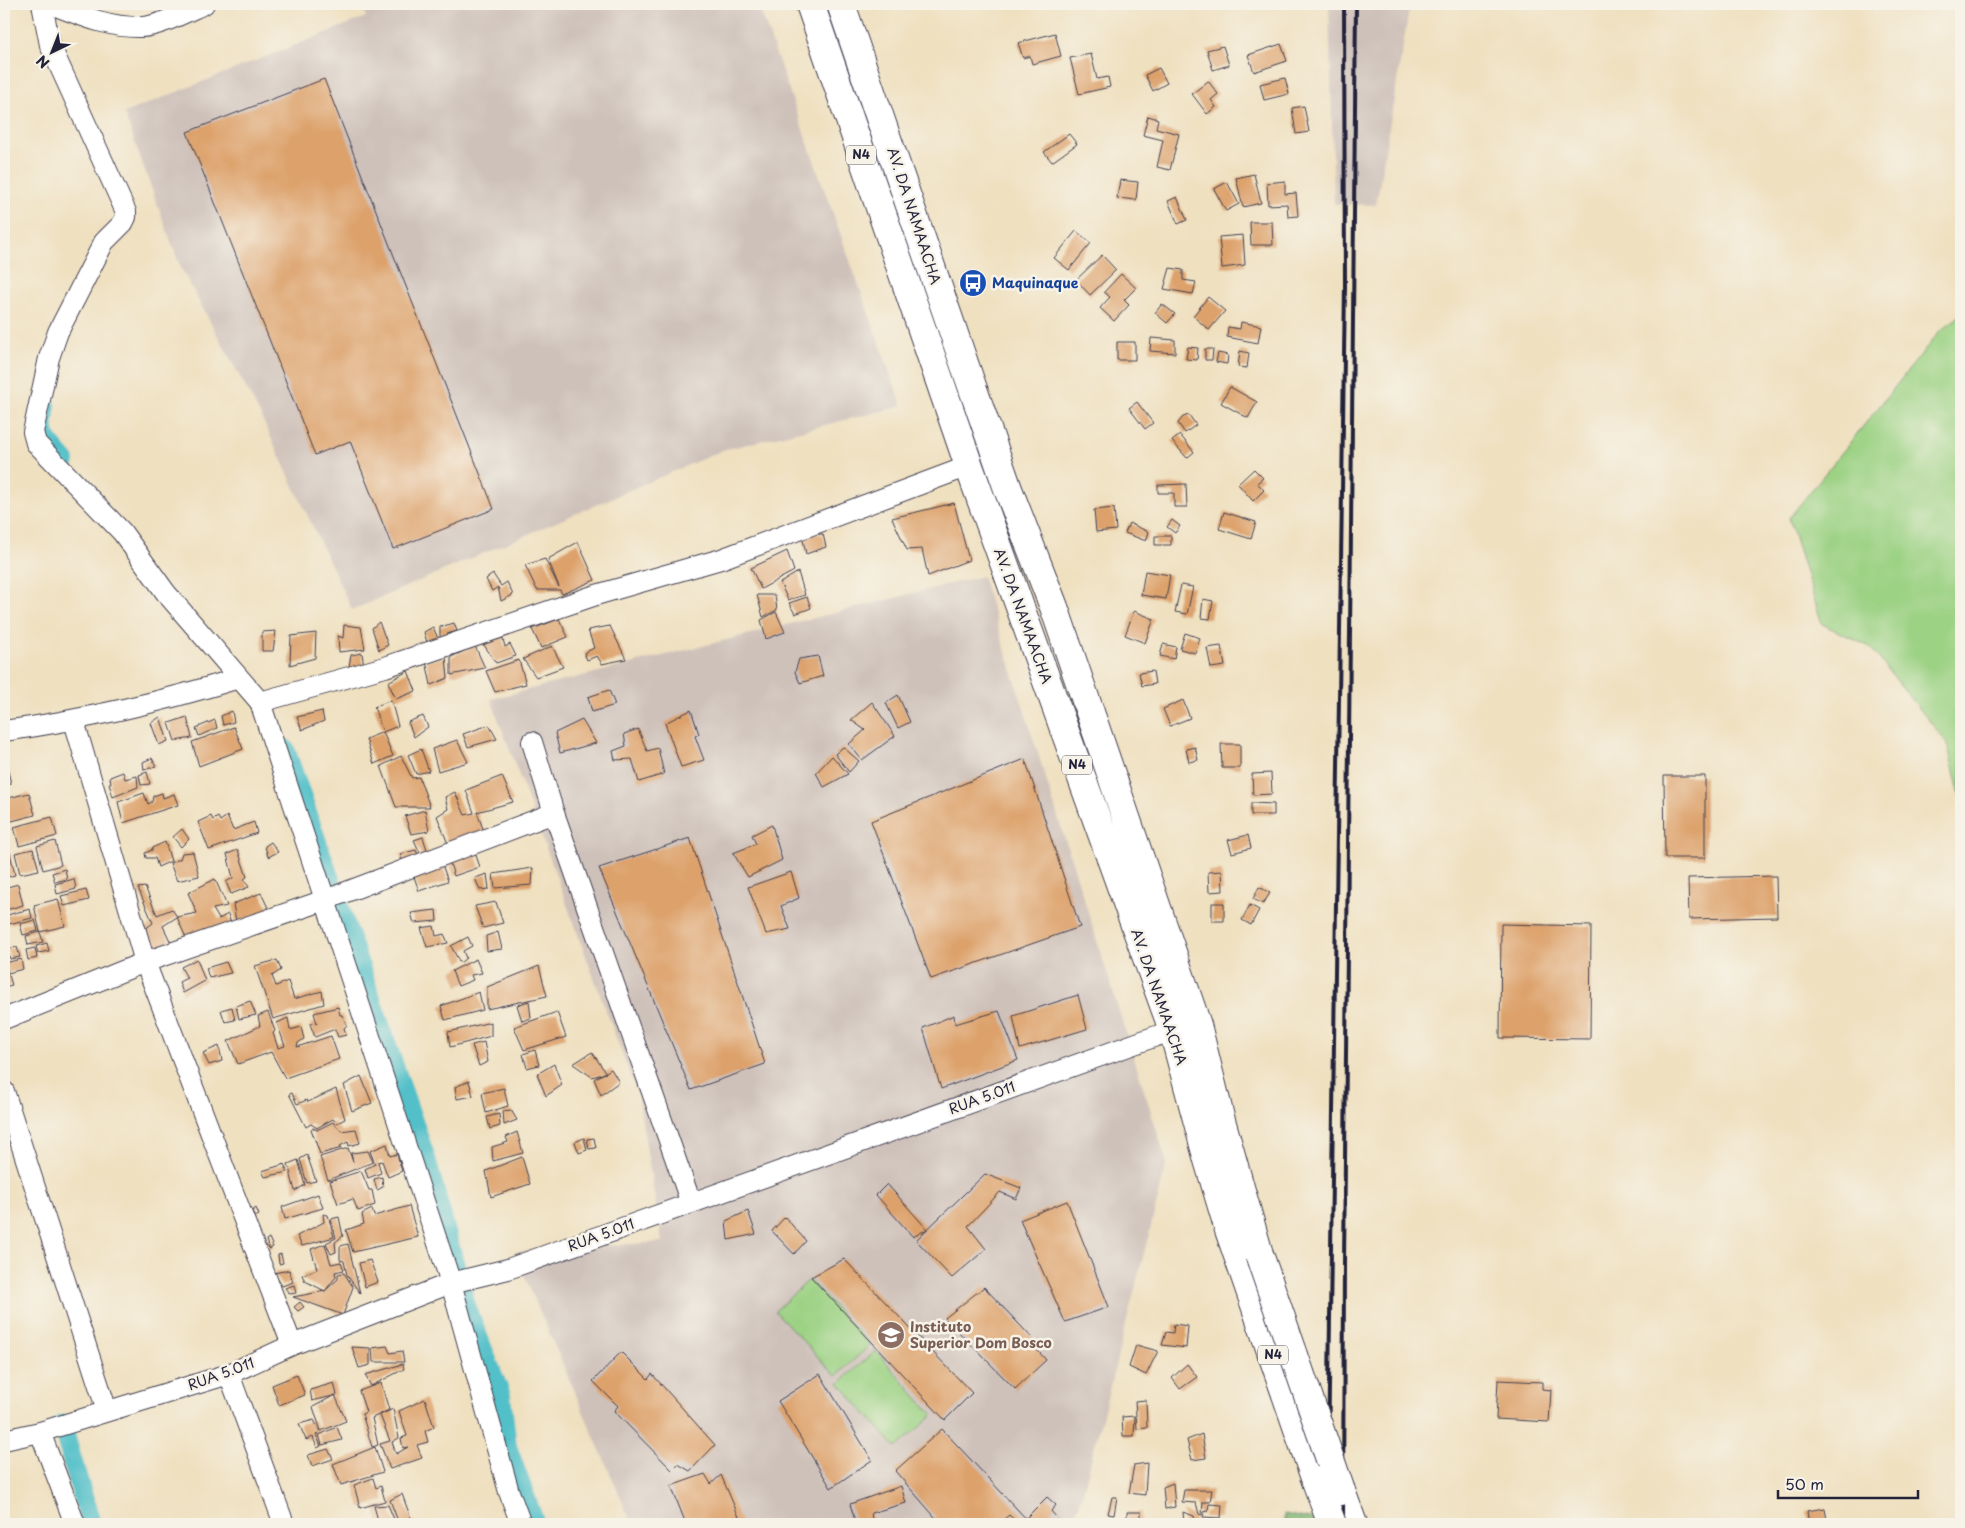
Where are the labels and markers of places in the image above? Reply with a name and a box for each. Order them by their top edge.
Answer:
bus stop icon: Maquinaque [958,268,988,298]
place label: Maquinaque [992,272,1079,293]
place label: Instituto Superior Dom Bosco [910,1316,1052,1353]
school or university icon: Instituto Superior Dom Bosco [876,1320,906,1350]

